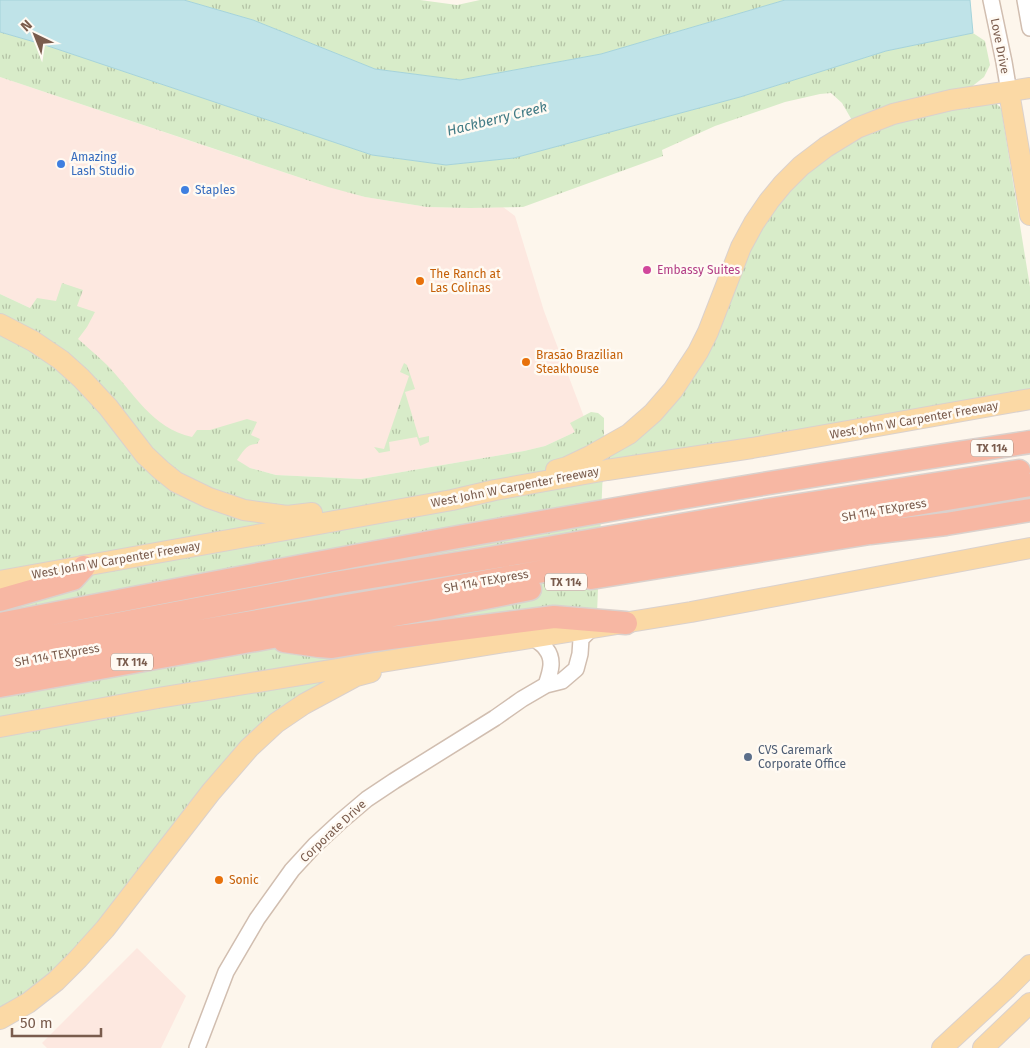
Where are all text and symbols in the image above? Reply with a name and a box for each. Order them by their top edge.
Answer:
north arrow [10,10,60,60]
text: N [17,16,36,35]
street label: Love Drive [988,17,1012,75]
water label: Hackberry Creek [445,98,549,140]
place label: Amazing Lash Studio [71,150,135,178]
marker: Amazing Lash Studio [55,158,67,170]
place label: Staples [195,183,235,197]
marker: Staples [179,184,191,196]
place label: Embassy Suites [657,263,741,277]
marker: Embassy Suites [641,264,653,276]
place label: The Ranch at Las Colinas [430,267,501,295]
marker: The Ranch at Las Colinas [414,275,426,287]
place label: Brasão Brazilian Steakhouse [536,348,623,376]
marker: Brasão Brazilian Steakhouse [520,356,532,368]
street label: West John W Carpenter Freeway [829,398,999,442]
road number: TX 114 [971,439,1013,456]
street label: West John W Carpenter Freeway [430,464,600,510]
street label: SH 114 TEXpress [841,496,928,524]
street label: West John W Carpenter Freeway [31,538,201,582]
street label: SH 114 TEXpress [443,567,530,595]
road number: TX 114 [545,574,587,590]
street label: SH 114 TEXpress [14,641,101,669]
road number: TX 114 [111,654,153,670]
place label: CVS Caremark Corporate Office [758,743,846,771]
marker: CVS Caremark Corporate Office [742,751,754,763]
street label: Corporate Drive [297,797,369,865]
place label: Sonic [229,873,259,887]
marker: Sonic [213,874,225,886]
scale bar [12,1006,101,1038]
text: 50 m [20,1014,53,1032]

